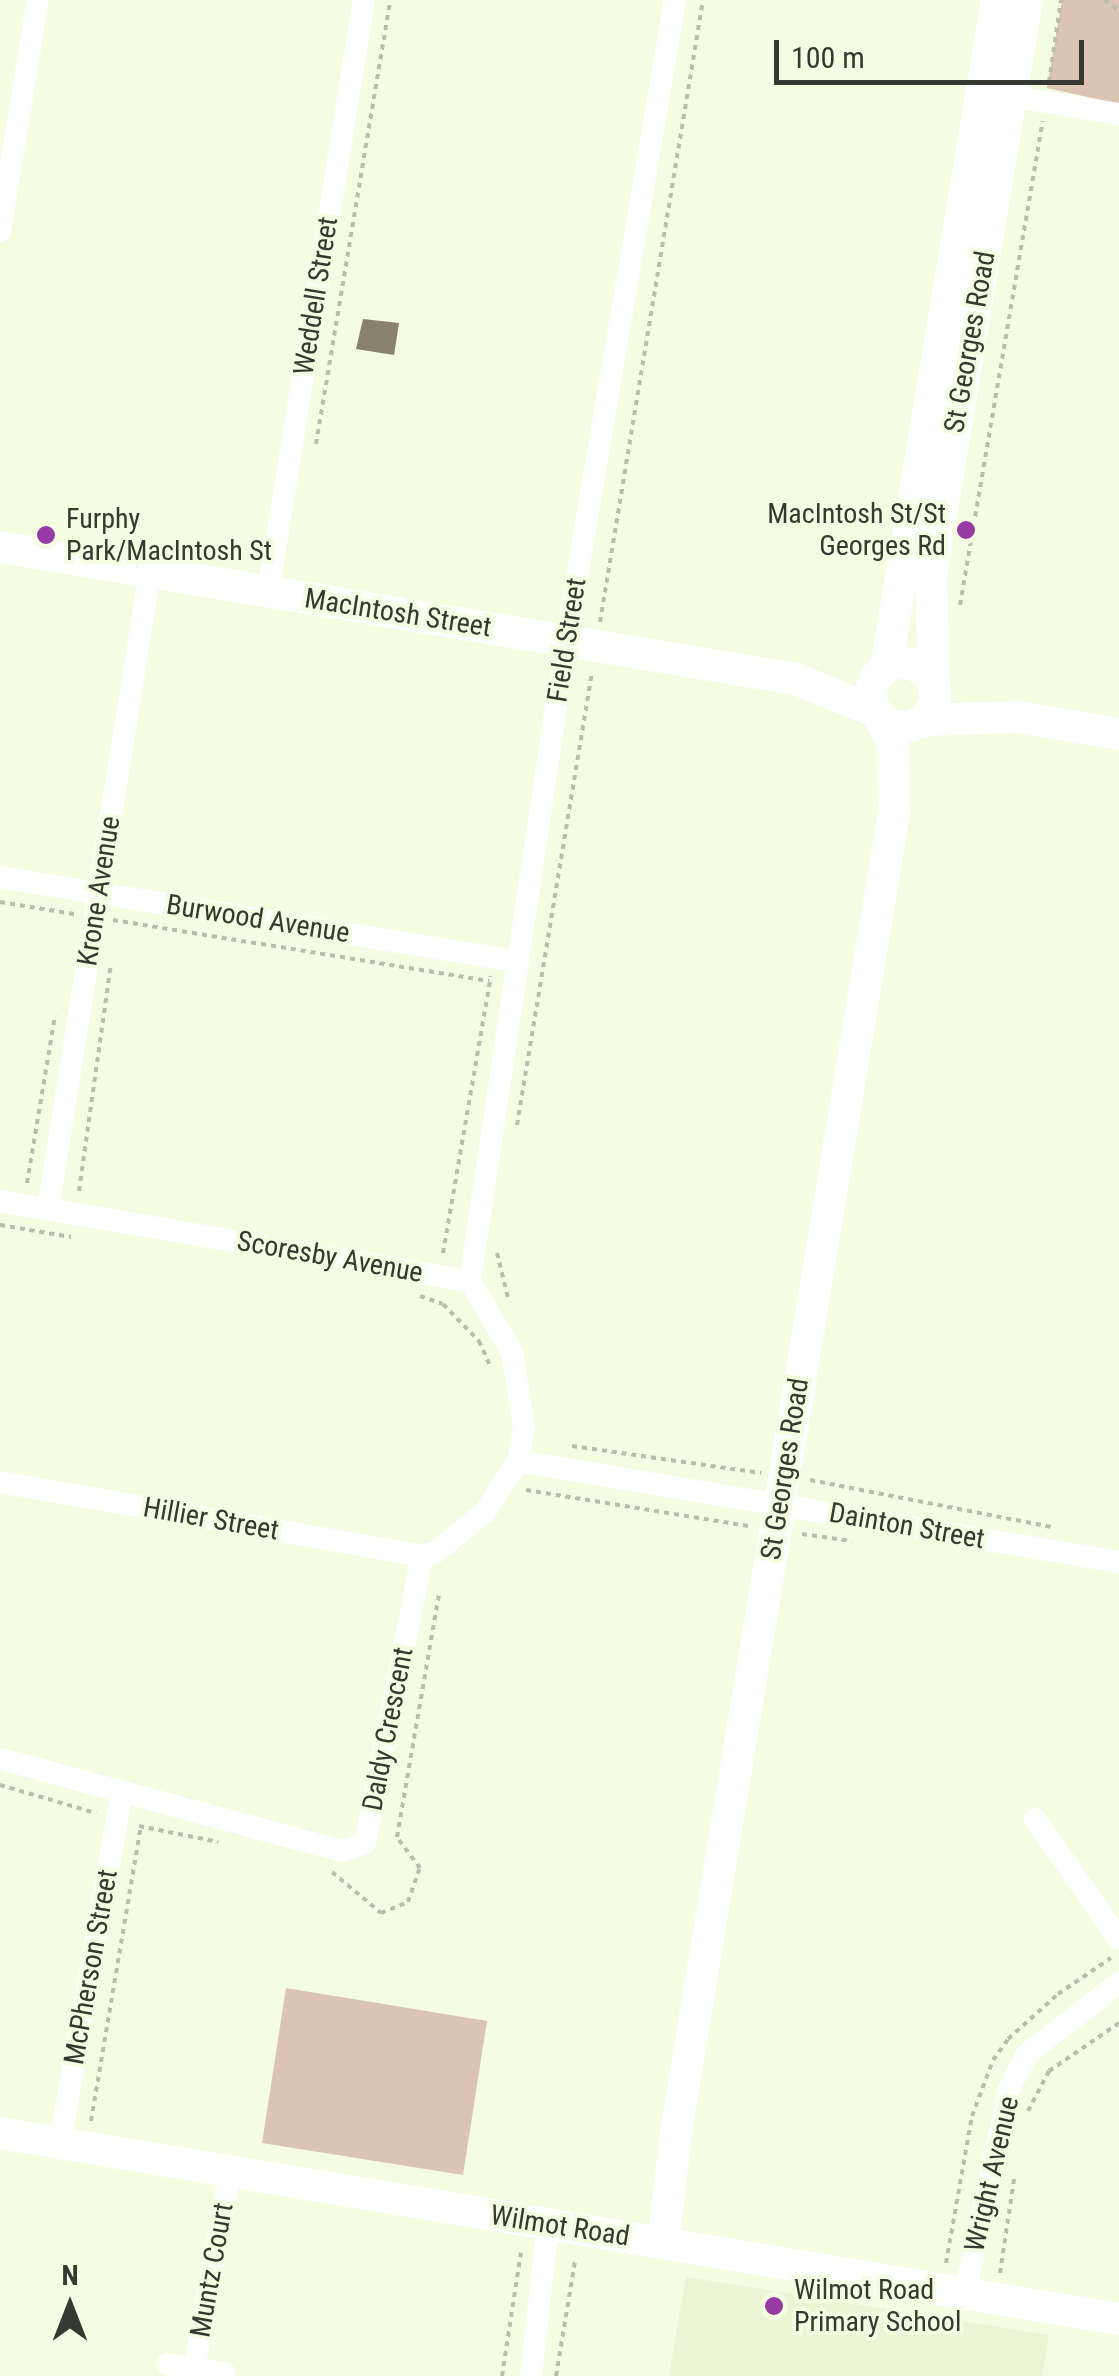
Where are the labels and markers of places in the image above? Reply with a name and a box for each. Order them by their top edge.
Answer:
place label: MacIntosh St/St Georges Rd [767,497,946,563]
place label: Furphy Park/MacIntosh St [66,502,272,568]
marker: MacIntosh St/St Georges Rd [955,519,977,541]
marker: Furphy Park/MacIntosh St [35,524,57,546]
place label: Wilmot Road Primary School [794,2273,961,2339]
marker: Wilmot Road Primary School [763,2295,785,2317]

